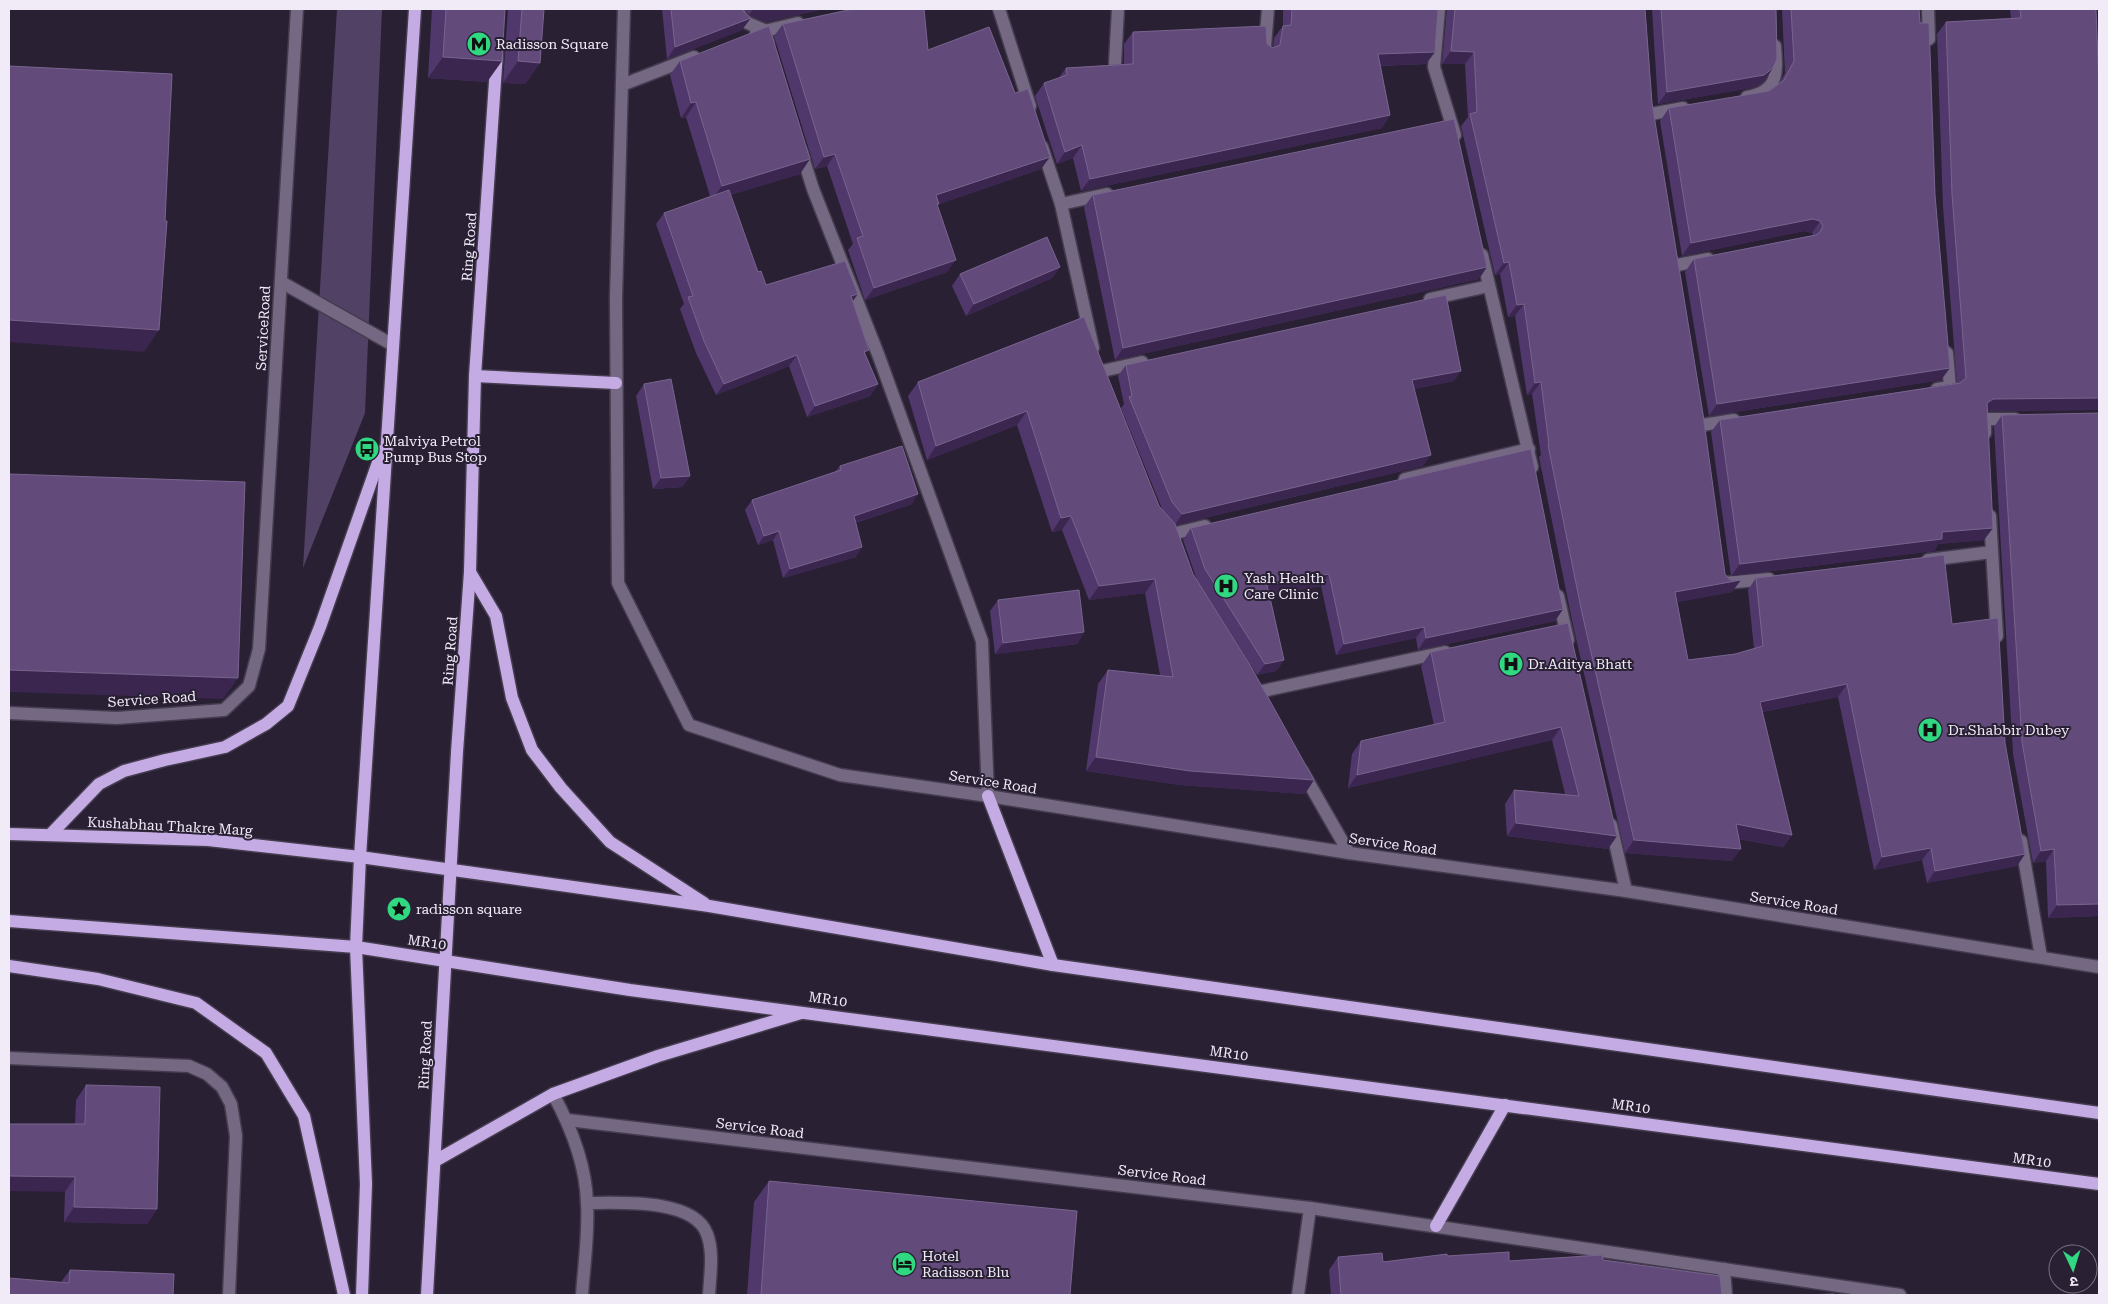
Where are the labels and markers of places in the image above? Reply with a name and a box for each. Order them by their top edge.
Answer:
metro station icon: Radisson Square [466,31,492,57]
place label: Radisson Square [496,36,609,52]
place label: Malviya Petrol Pump Bus Stop [384,433,487,465]
bus stop icon: Malviya Petrol Pump Bus Stop [354,436,380,462]
place label: Yash Health Care Clinic [1244,570,1325,602]
hospital icon: Yash Health Care Clinic [1213,573,1239,599]
hospital icon: Dr.Aditya Bhatt [1498,651,1524,677]
place label: Dr.Aditya Bhatt [1528,656,1632,672]
hospital icon: Dr.Shabbir Dubey [1917,717,1943,743]
place label: Dr.Shabbir Dubey [1948,722,2070,738]
place icon: radisson square [386,896,412,922]
place label: radisson square [416,901,522,917]
place label: Hotel Radisson Blu [922,1248,1010,1280]
hotel icon: Hotel Radisson Blu [891,1251,917,1277]

